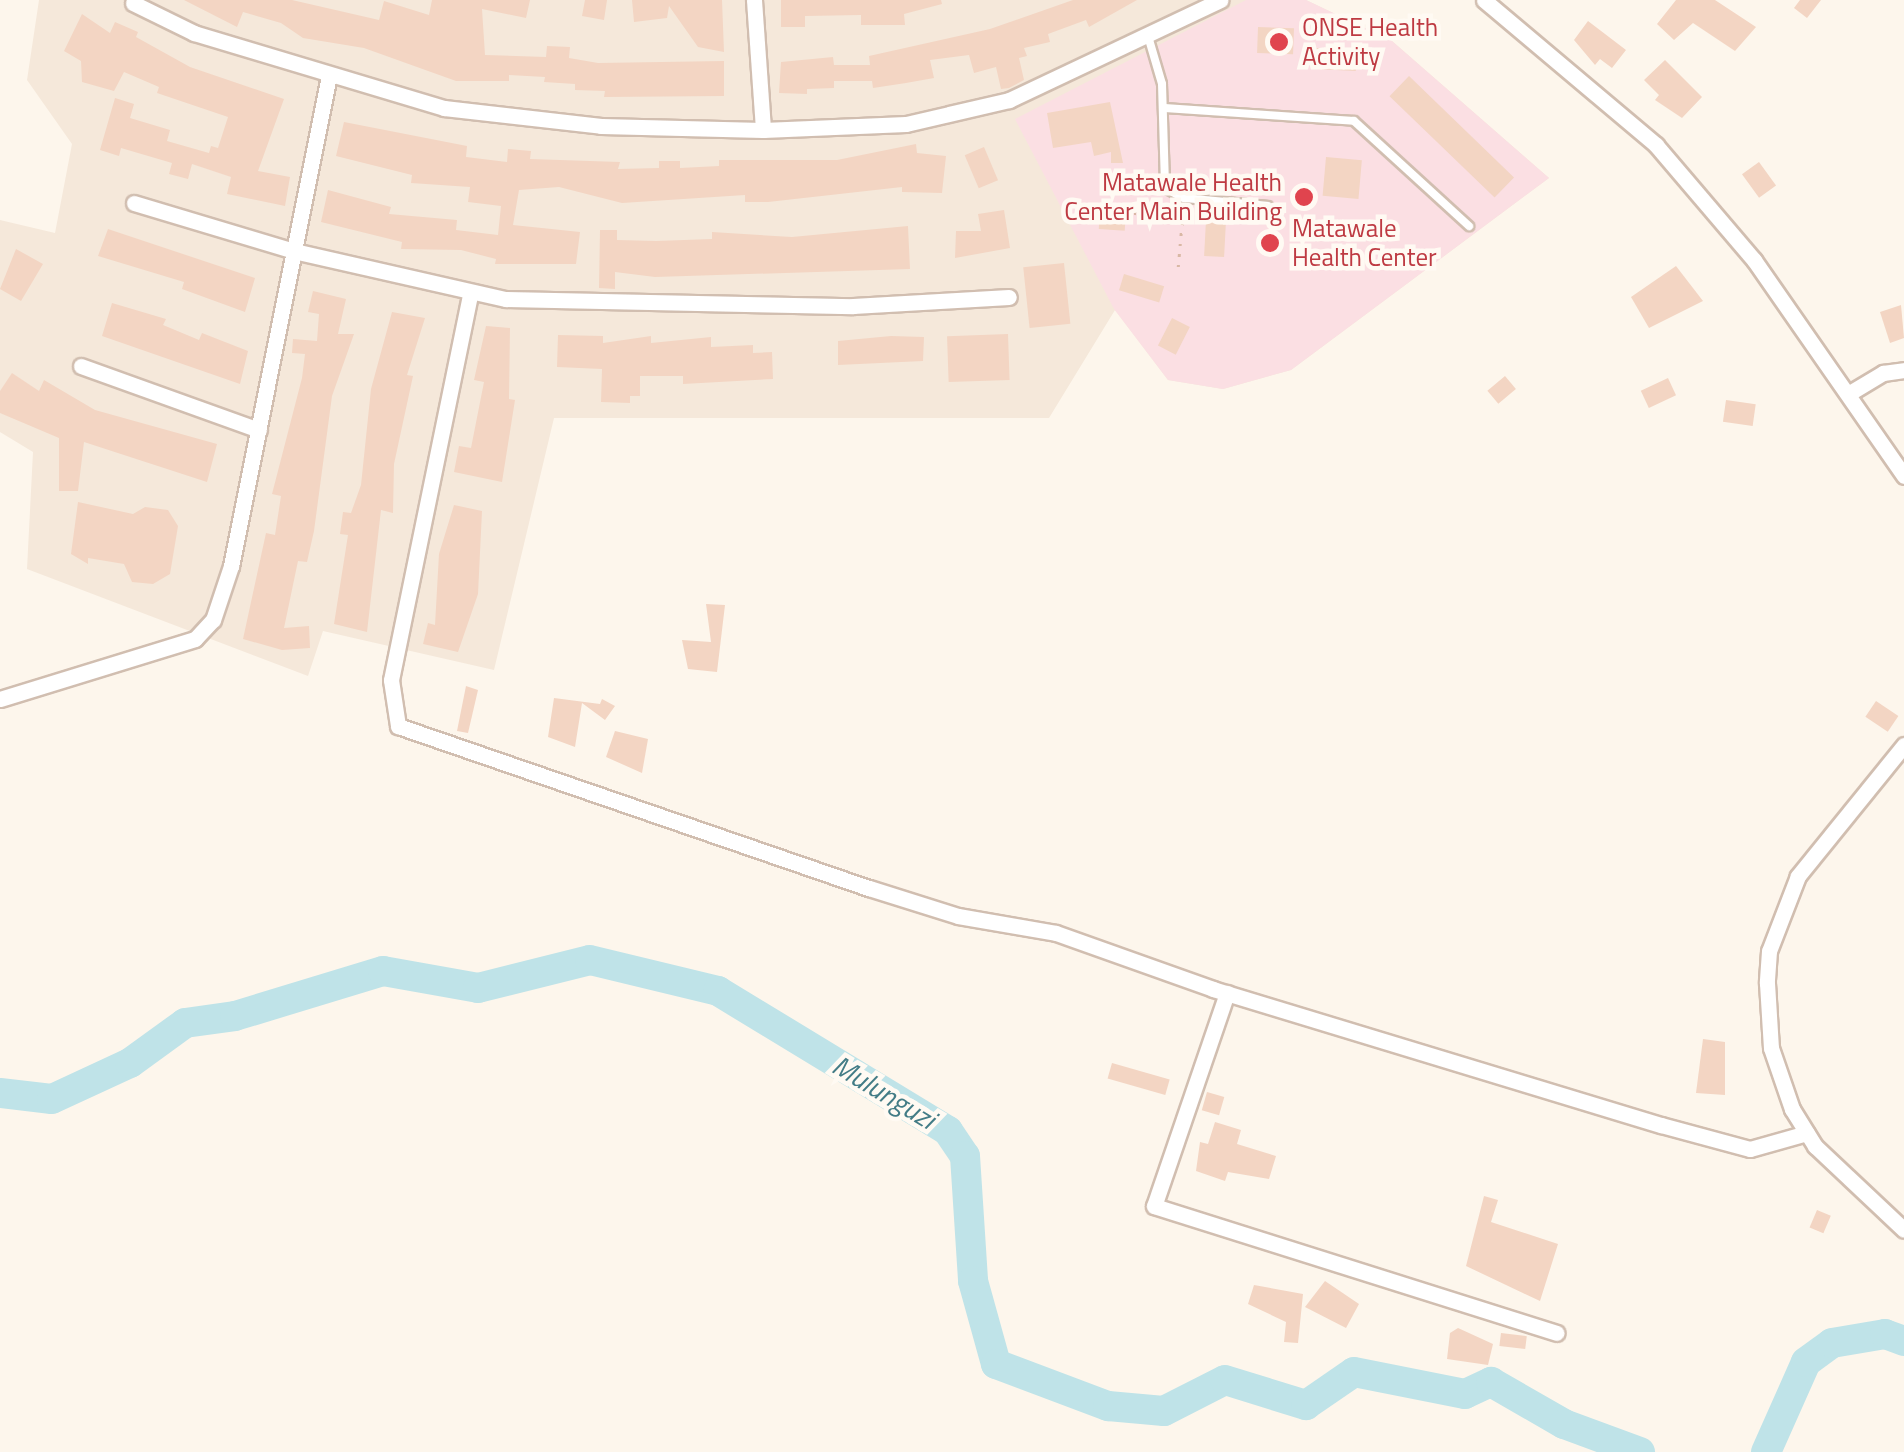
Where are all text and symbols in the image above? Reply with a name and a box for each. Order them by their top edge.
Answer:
place label: ONSE Health Activity [1302,13,1438,72]
marker: ONSE Health Activity [1266,29,1292,55]
place label: Matawale Health Center Main Building [1064,168,1282,227]
marker: Matawale Health Center Main Building [1291,184,1317,210]
place label: Matawale Health Center [1292,214,1437,273]
marker: Matawale Health Center [1257,230,1283,256]
water label: Mulunguzi [826,1048,942,1136]

